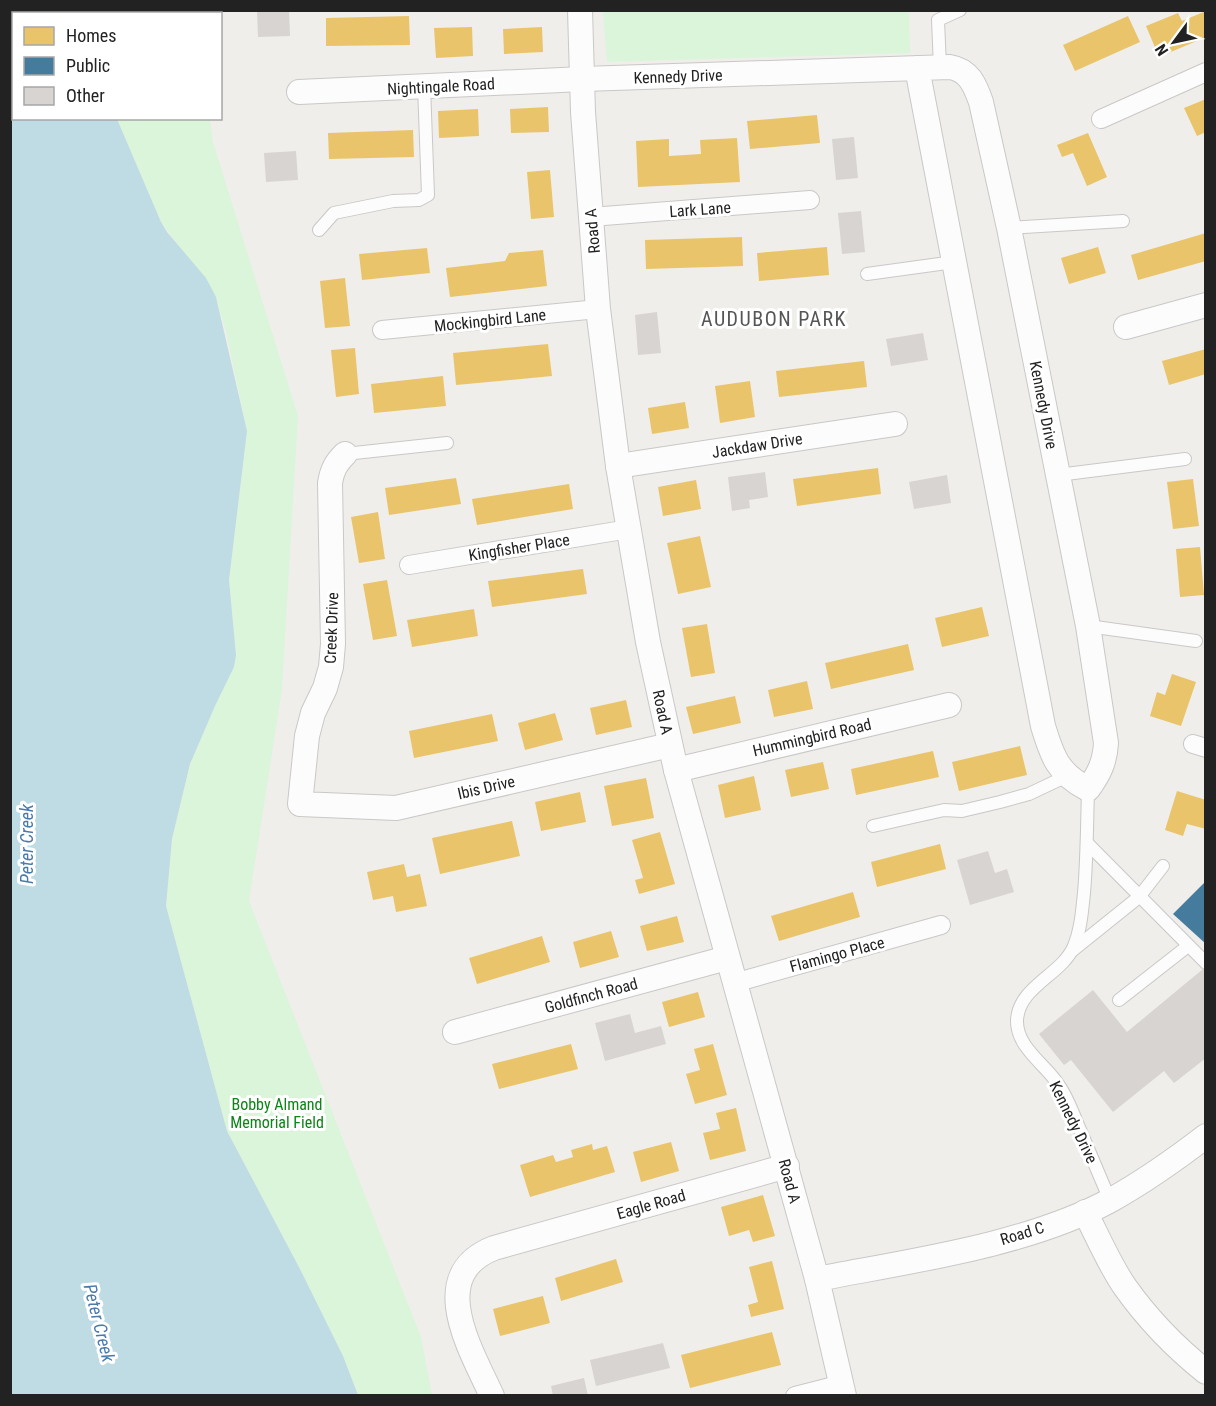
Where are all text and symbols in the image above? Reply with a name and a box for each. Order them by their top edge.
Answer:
legend [12,12,222,120]
north arrow [1144,12,1204,72]
text: Homes [66,25,116,46]
text: N [1151,41,1172,59]
text: Public [66,55,110,76]
street label: Kennedy Drive [633,65,723,88]
street label: Nightingale Road [387,74,495,99]
text: Other [66,85,105,106]
street label: Lark Lane [669,198,731,221]
street label: Road A [581,208,604,254]
street label: Mockingbird Lane [433,305,547,336]
district label: AUDUBON PARK [701,307,847,331]
street label: Kennedy Drive [1026,359,1061,451]
street label: Jackdaw Drive [710,429,804,462]
street label: Kingfisher Place [467,530,571,565]
street label: Creek Drive [321,592,342,664]
street label: Road A [649,688,676,736]
street label: Hummingbird Road [751,715,873,760]
street label: Ibis Drive [455,772,517,803]
water label: Peter Creek [16,803,37,884]
street label: Flamingo Place [788,933,887,976]
street label: Goldfinch Road [542,974,640,1017]
street label: Kennedy Drive [1045,1078,1102,1166]
park label: Bobby Almand Memorial Field [230,1095,324,1132]
street label: Road A [775,1157,805,1205]
street label: Eagle Road [615,1186,688,1223]
street label: Road C [998,1218,1046,1249]
water label: Peter Creek [80,1282,120,1365]

